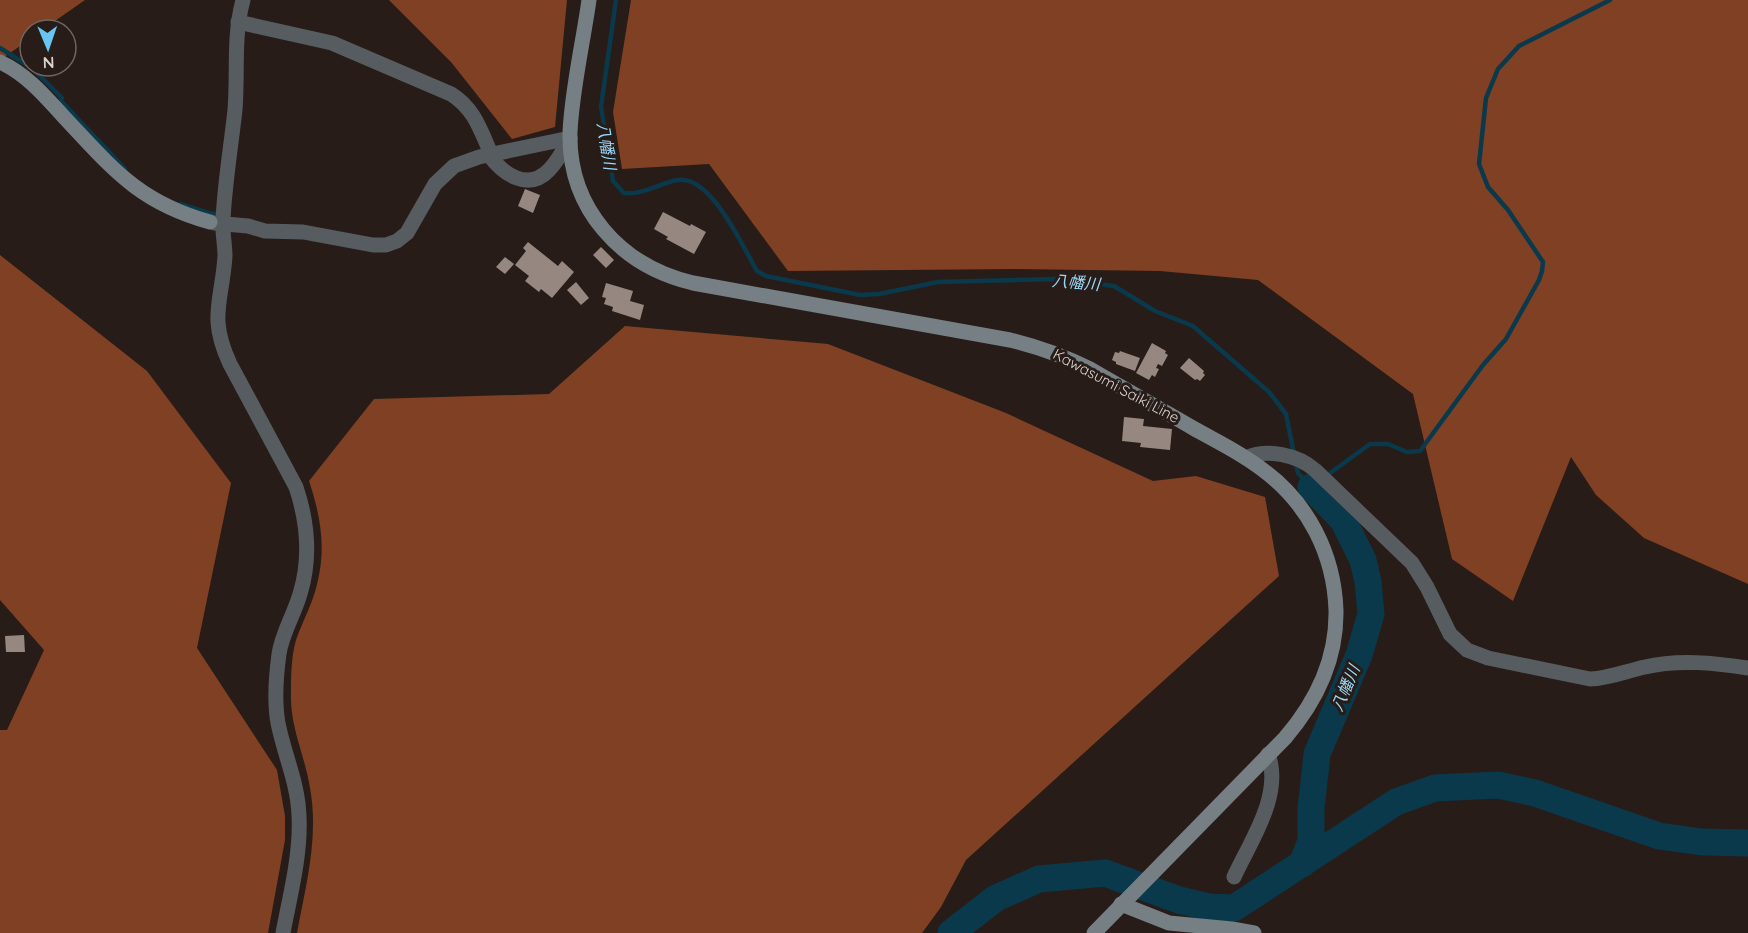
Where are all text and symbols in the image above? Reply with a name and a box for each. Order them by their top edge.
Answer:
north arrow [18,18,78,78]
text: N [42,53,55,73]
water label: 八幡川 [593,121,621,173]
water label: 八幡川 [1051,270,1103,294]
street label: Kawasumi Saiki Line [1050,344,1183,427]
water label: 八幡川 [1326,660,1364,714]

